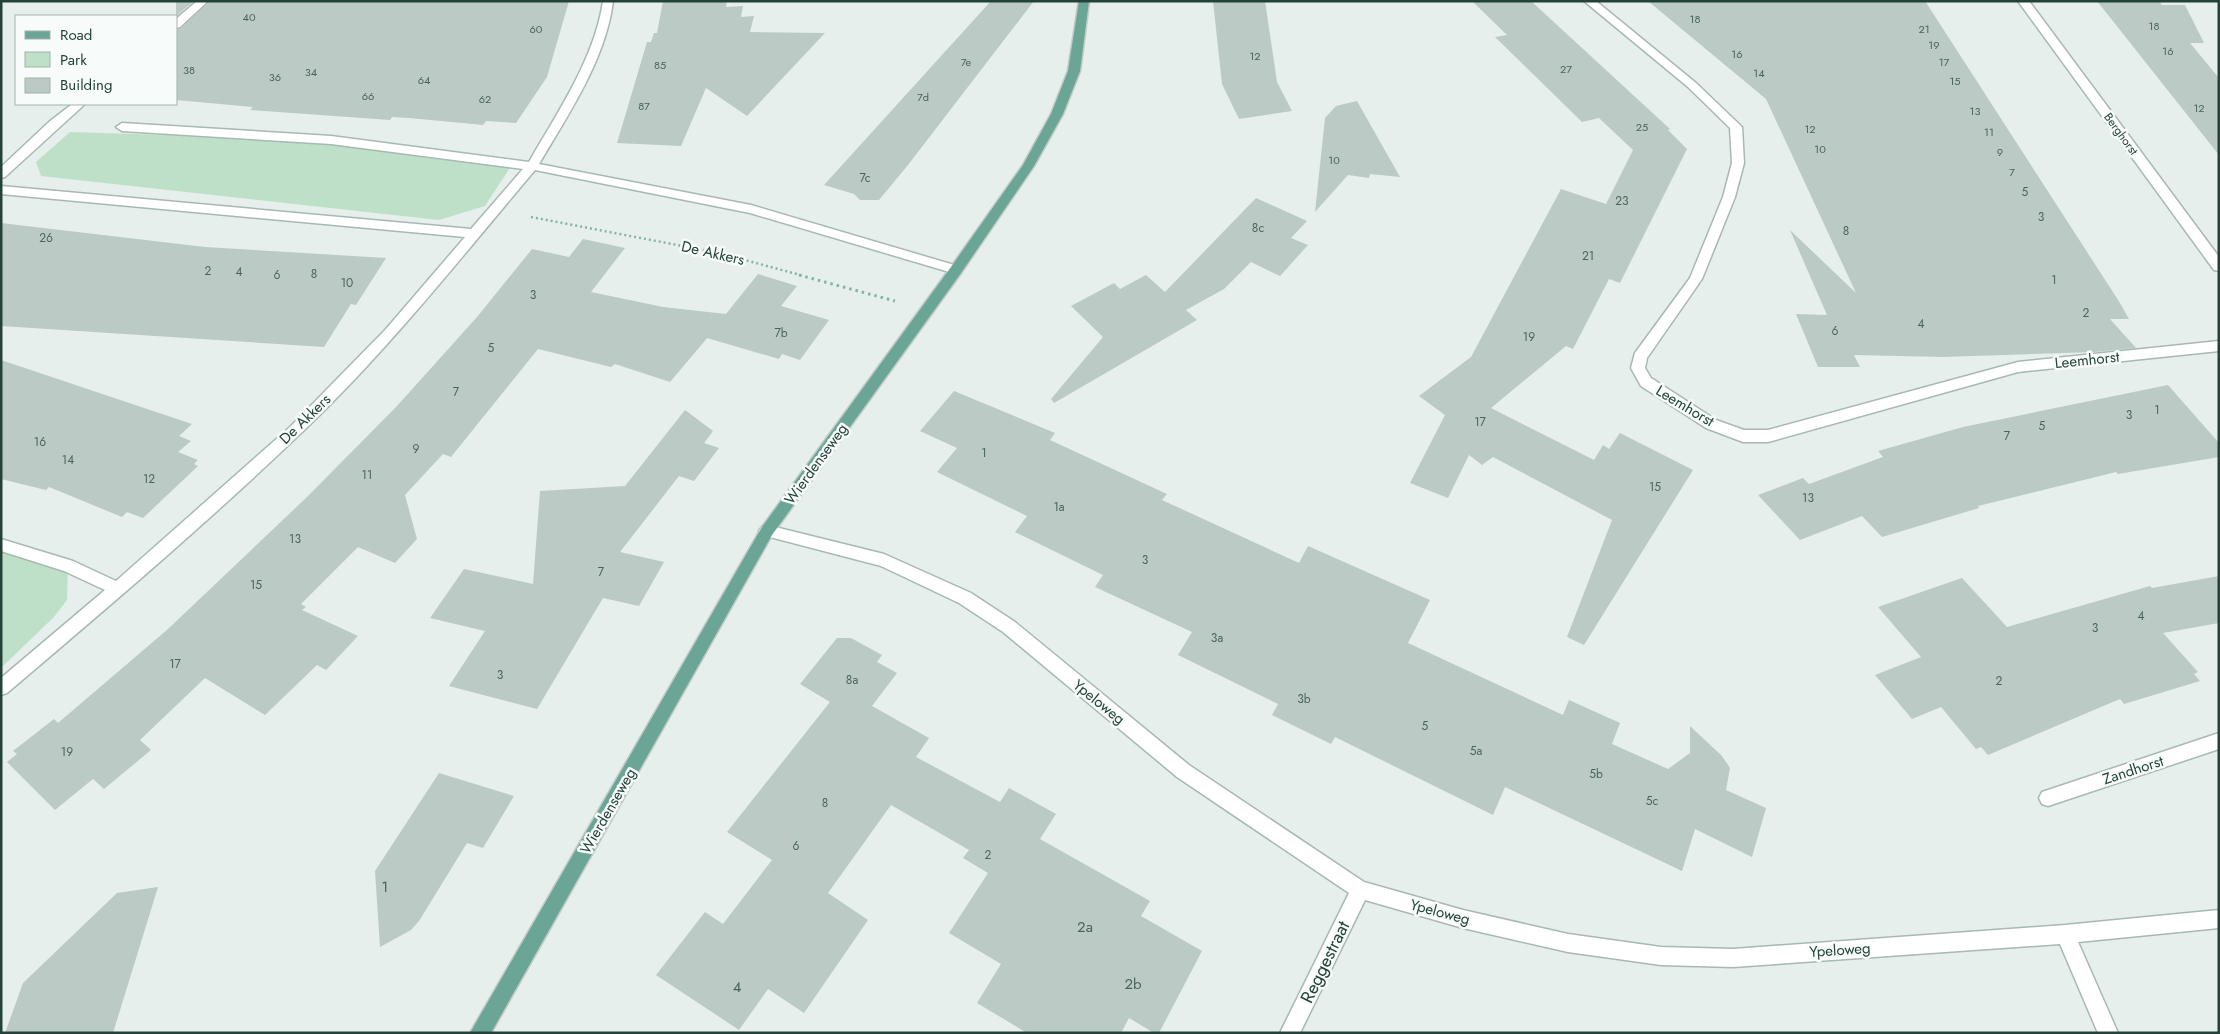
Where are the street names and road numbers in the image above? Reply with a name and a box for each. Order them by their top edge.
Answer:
street label: Berghorst [2100,109,2143,159]
street label: De Akkers [679,235,747,271]
street label: Leemhorst [2054,346,2121,374]
street label: Leemhorst [1652,380,1719,432]
street label: De Akkers [274,389,336,449]
street label: Wierdenseweg [779,419,853,509]
street label: Ypeloweg [1068,674,1130,730]
street label: Zandhorst [2100,750,2167,790]
street label: Wierdenseweg [575,764,641,858]
street label: Ypeloweg [1408,893,1472,931]
street label: Reggestraat [1294,916,1356,1007]
street label: Ypeloweg [1809,937,1871,963]

